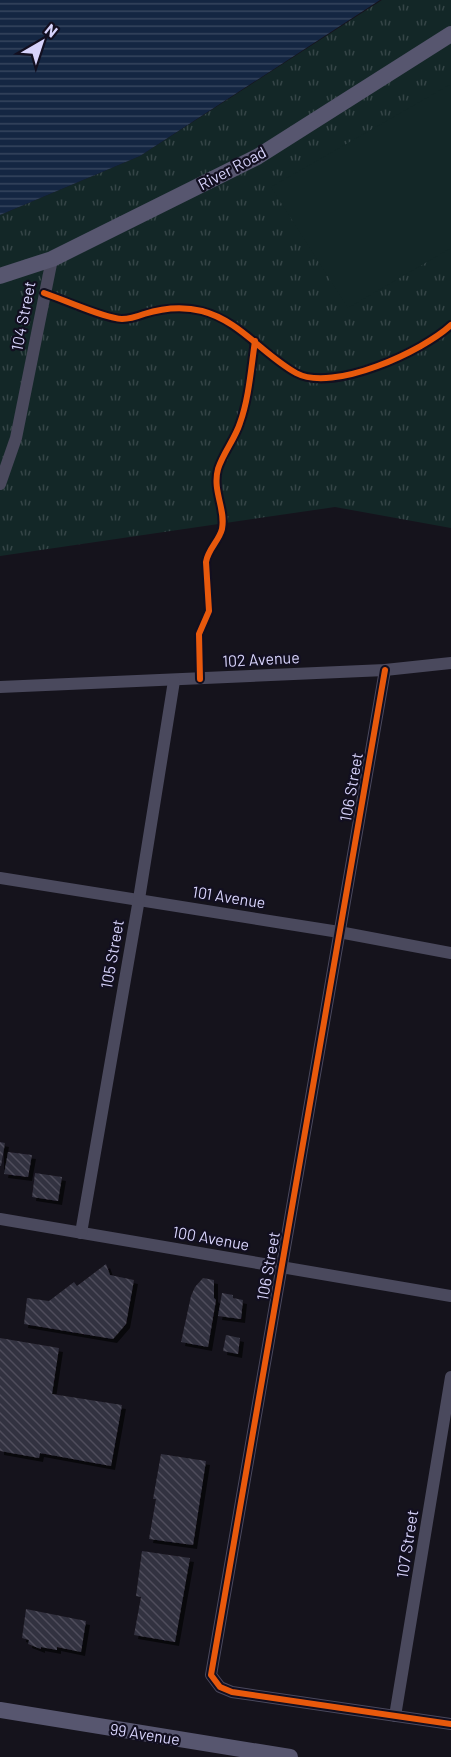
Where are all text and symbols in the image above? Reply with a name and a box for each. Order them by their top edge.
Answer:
north arrow [12,12,72,72]
text: N [42,19,62,41]
street label: River Road [195,142,269,193]
street label: 104 Street [6,280,39,352]
street label: 102 Avenue [222,647,300,670]
street label: 106 Street [335,751,366,823]
street label: 101 Avenue [191,881,267,912]
street label: 105 Street [96,918,127,990]
street label: 100 Avenue [171,1221,251,1254]
street label: 106 Street [252,1230,283,1302]
street label: 107 Street [392,1508,421,1580]
street label: 99 Avenue [109,1719,181,1748]

